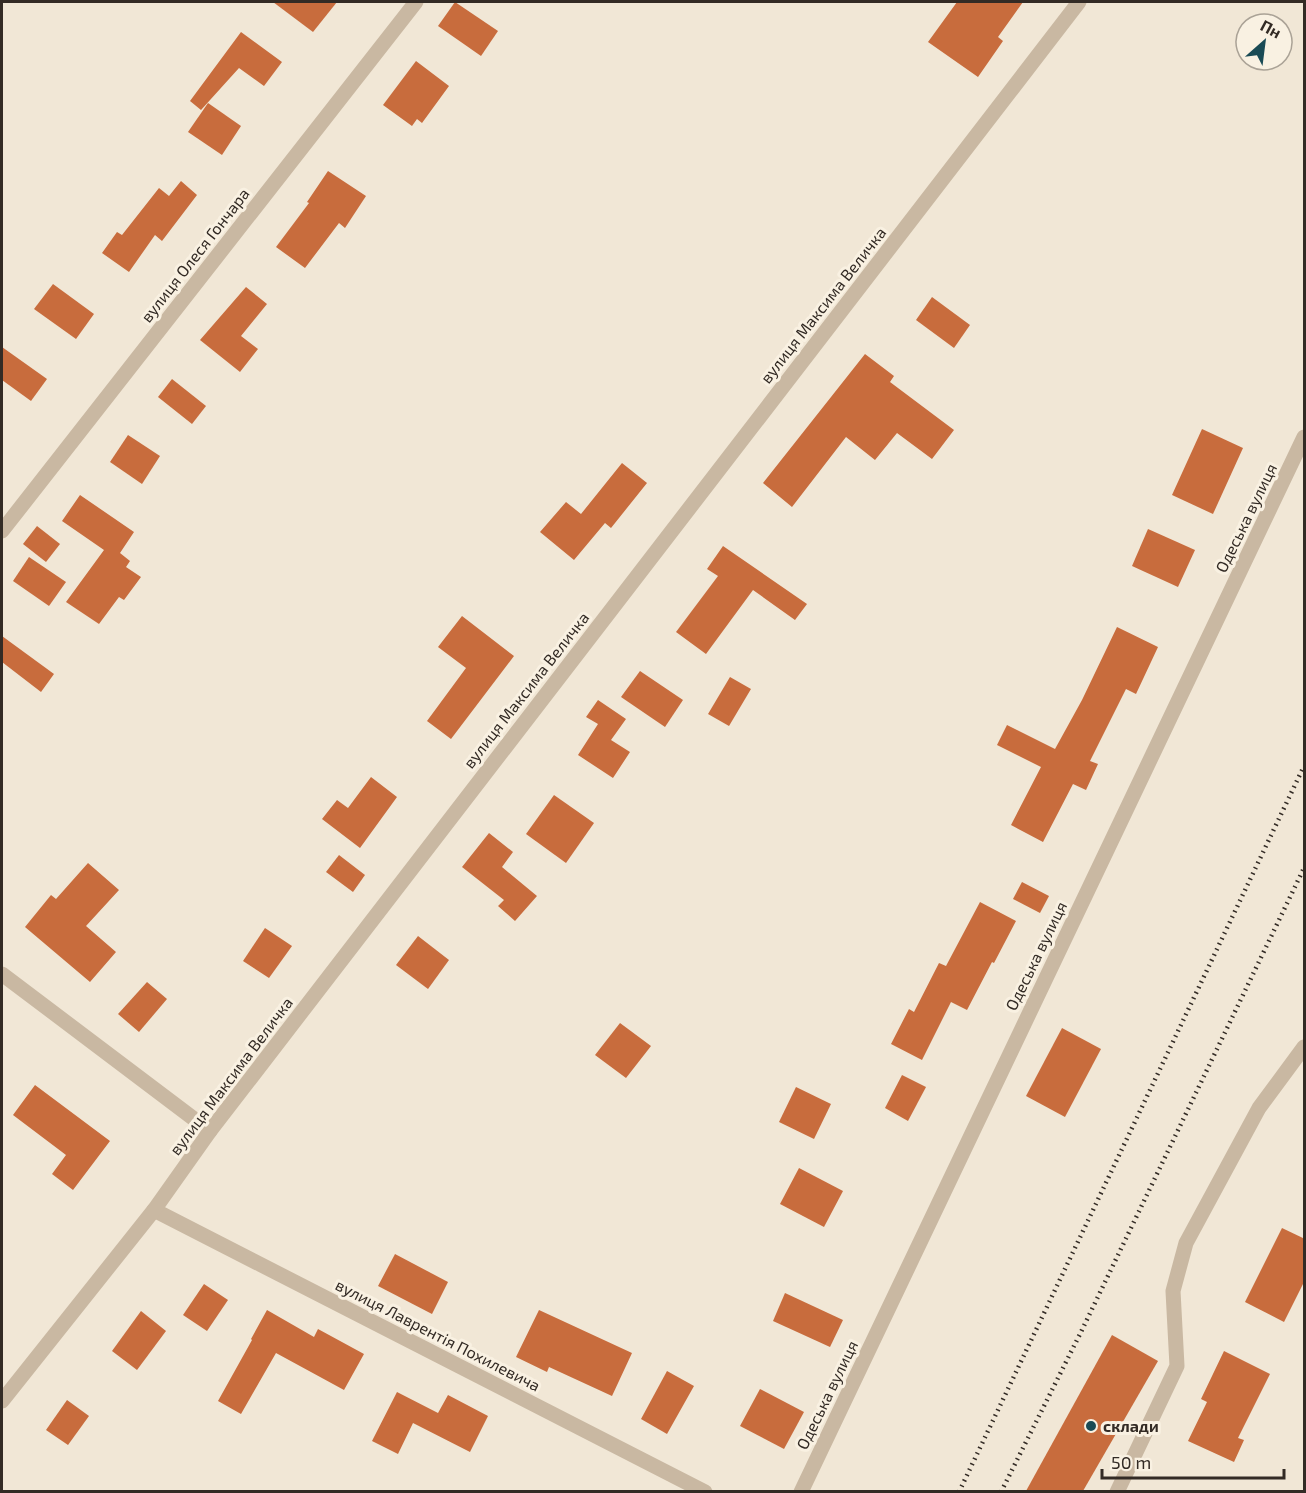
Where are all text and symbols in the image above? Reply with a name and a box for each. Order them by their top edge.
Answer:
north arrow [1234,12,1294,72]
text: Пн [1258,15,1285,42]
street label: вулиця Олеся Гончара [136,184,254,326]
street label: вулиця Максима Величка [756,223,890,387]
street label: Одеська вулиця [1211,460,1281,576]
street label: вулиця Максима Величка [459,608,593,772]
street label: Одеська вулиця [1001,898,1071,1014]
street label: вулиця Максима Величка [165,993,297,1159]
street label: вулиця Лаврентія Похилевича [332,1275,544,1395]
street label: Одеська вулиця [792,1337,862,1453]
place label: склади [1103,1416,1159,1435]
marker: склади [1084,1419,1098,1433]
scale bar [1102,1442,1284,1480]
text: 50 m [1111,1451,1151,1473]

